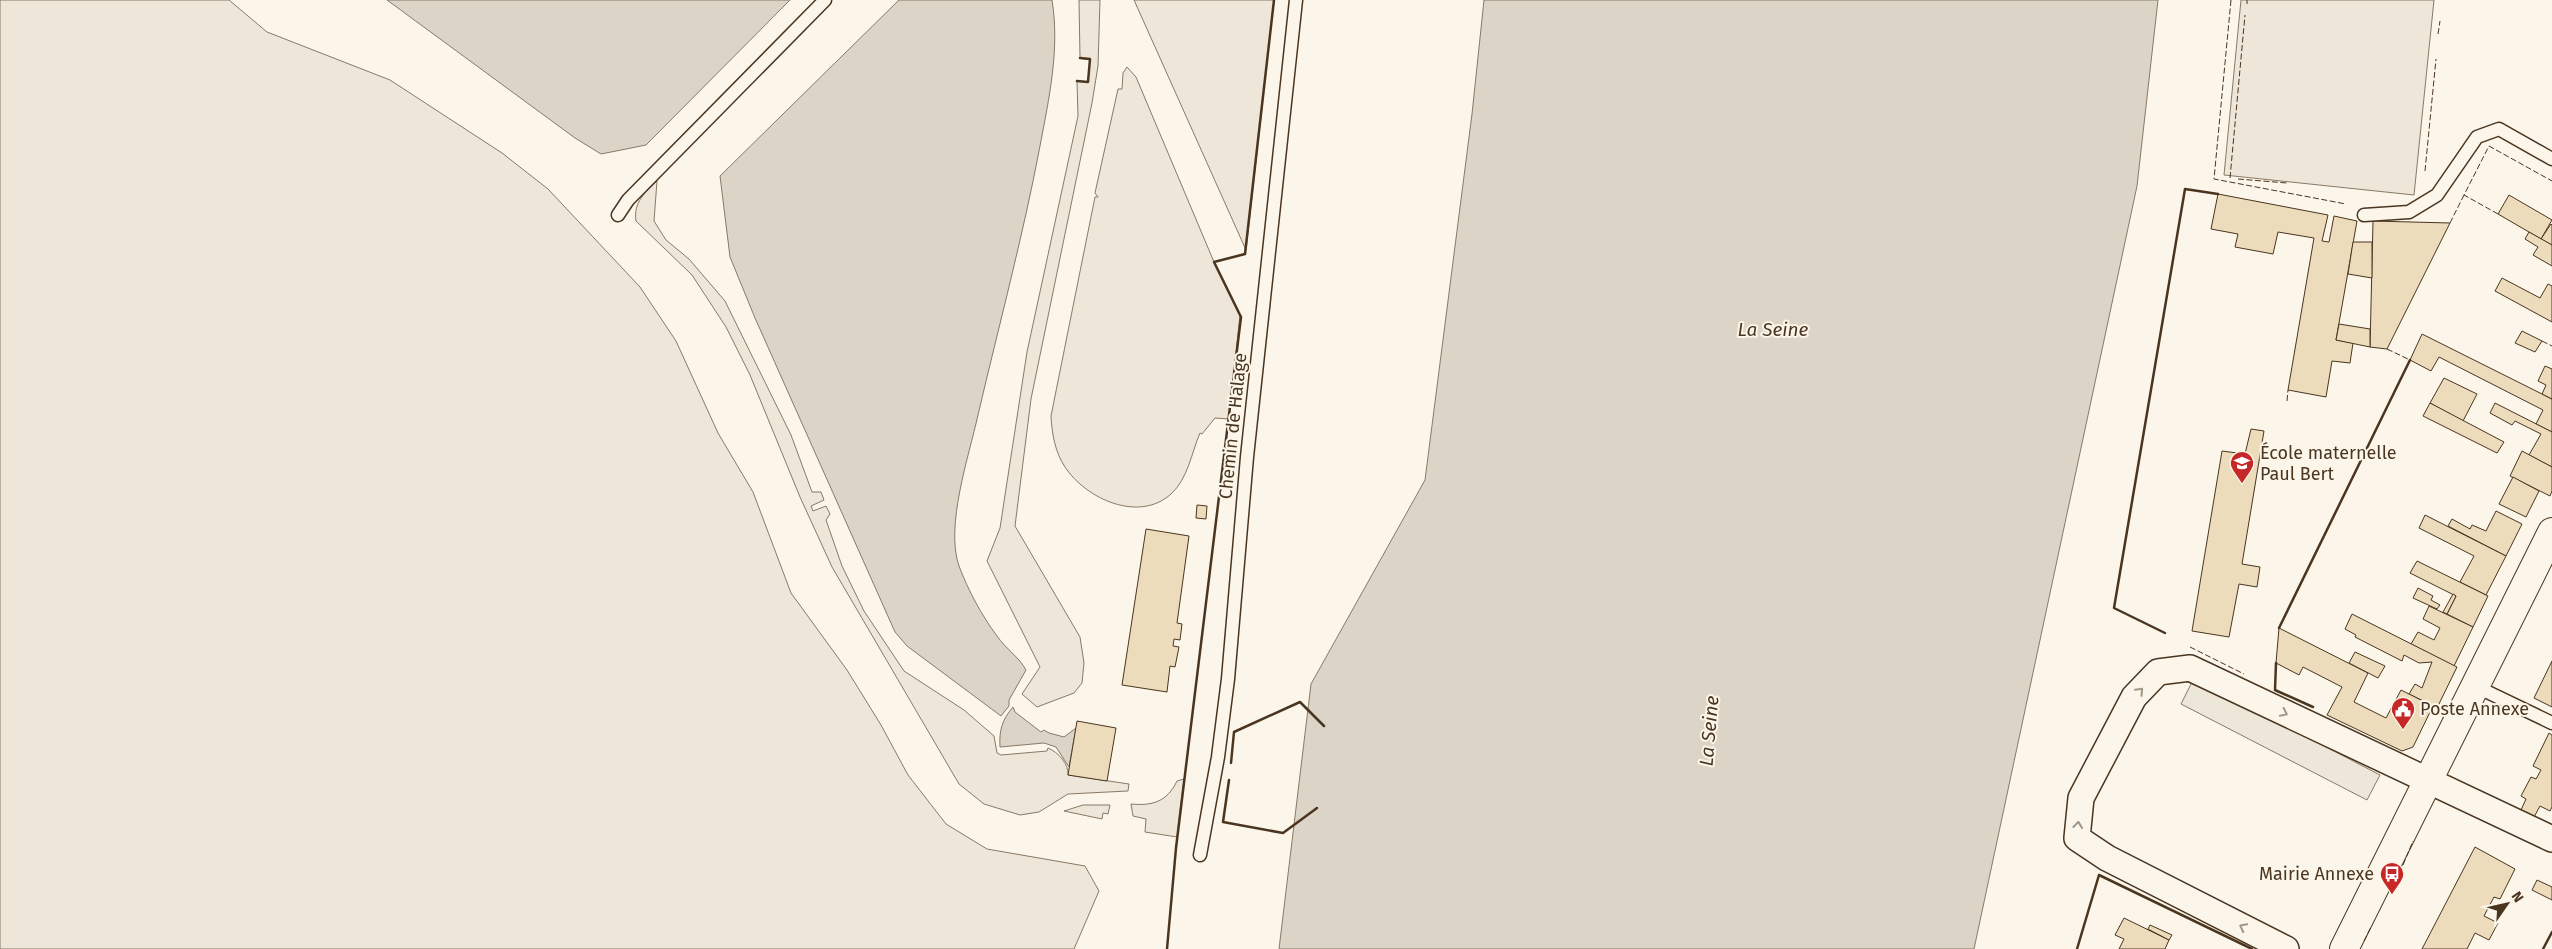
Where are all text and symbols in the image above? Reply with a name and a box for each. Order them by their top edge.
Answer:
water label: La Seine [1738,318,1809,341]
street label: Chemin de Halage [1214,352,1252,500]
place label: École maternelle Paul Bert [2260,441,2397,485]
school or university icon: École maternelle Paul Bert [2229,450,2255,484]
one-way arrow [2134,687,2143,696]
water label: La Seine [1694,695,1724,767]
public building icon: Poste Annexe [2390,696,2416,730]
place label: Poste Annexe [2420,698,2529,720]
one-way arrow [2279,707,2288,717]
one-way arrow [2072,821,2083,829]
bus stop icon: Mairie Annexe [2379,861,2405,895]
place label: Mairie Annexe [2259,863,2374,885]
north arrow [2482,879,2532,929]
text: N [2508,888,2527,906]
one-way arrow [2239,923,2248,933]

